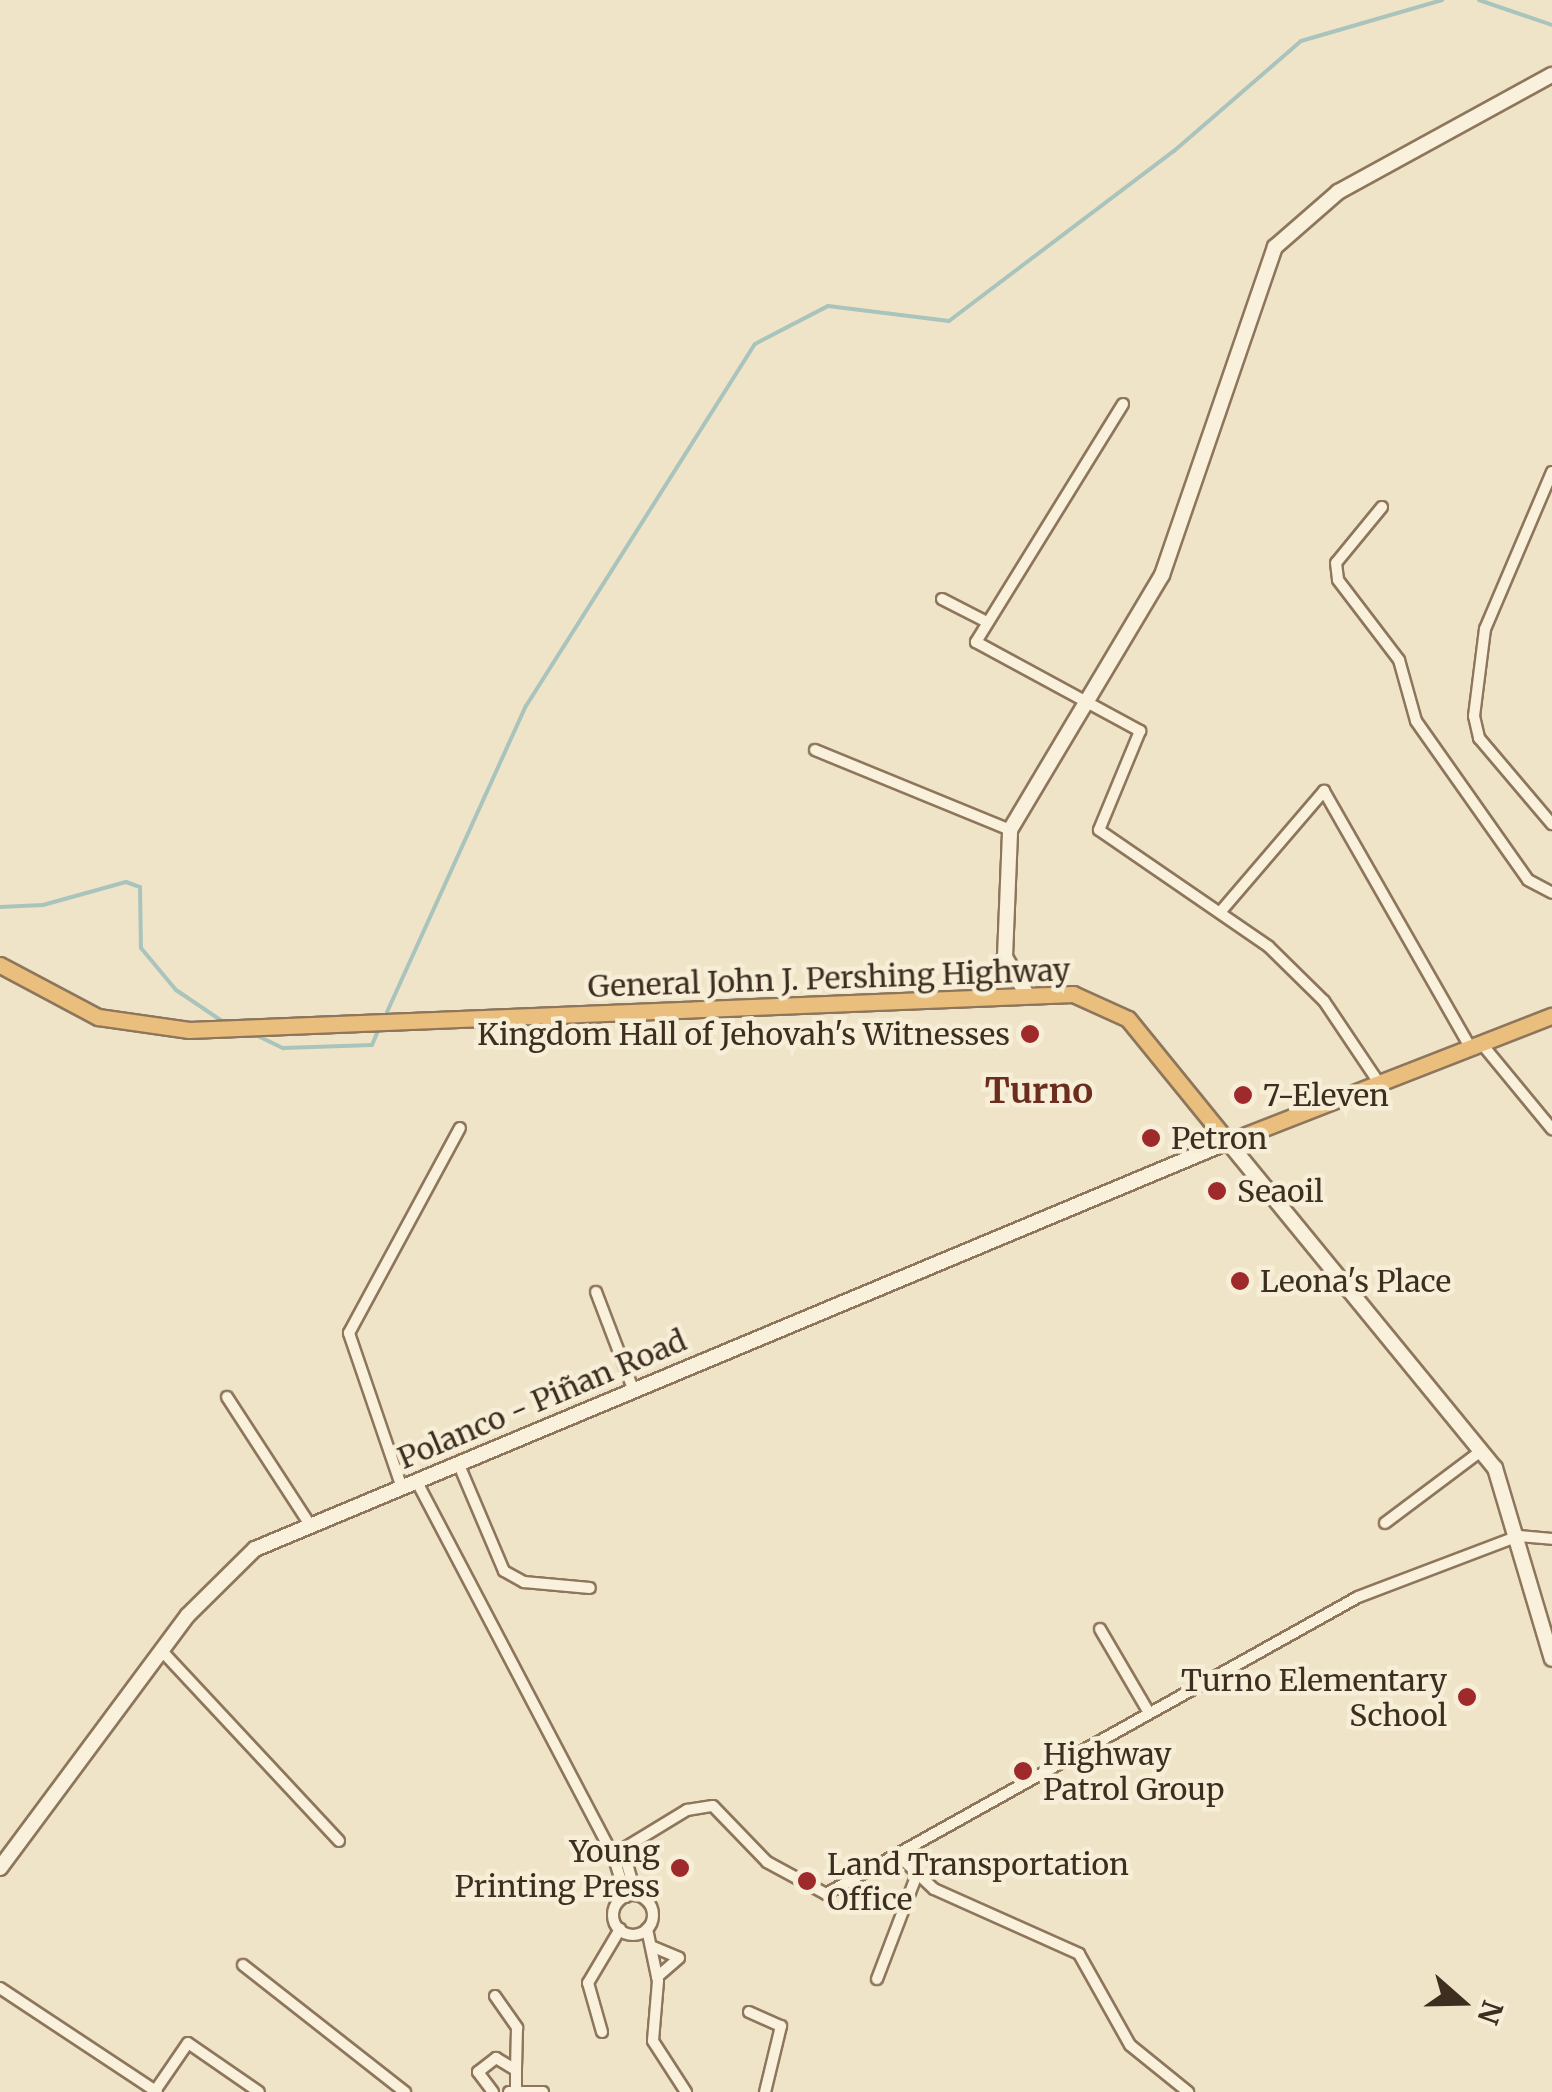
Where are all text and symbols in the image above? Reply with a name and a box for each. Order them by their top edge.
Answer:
street label: General John J. Pershing Highway [587,952,1071,1004]
place label: Kingdom Hall of Jehovah's Witnesses [477,1016,1010,1052]
marker: Kingdom Hall of Jehovah's Witnesses [1019,1023,1041,1045]
district label: Turno [985,1070,1093,1112]
place label: 7-Eleven [1263,1077,1389,1113]
marker: 7-Eleven [1232,1084,1254,1106]
place label: Petron [1171,1120,1267,1156]
marker: Petron [1140,1127,1162,1149]
place label: Seaoil [1237,1173,1323,1209]
marker: Seaoil [1206,1180,1228,1202]
place label: Leona's Place [1260,1263,1451,1299]
marker: Leona's Place [1229,1270,1251,1292]
street label: Polanco - Piñan Road [392,1322,692,1476]
place label: Turno Elementary School [1181,1662,1447,1732]
marker: Turno Elementary School [1456,1686,1478,1708]
place label: Highway Patrol Group [1043,1736,1224,1806]
marker: Highway Patrol Group [1012,1760,1034,1782]
place label: Young Printing Press [454,1833,660,1904]
place label: Land Transportation Office [827,1846,1129,1916]
marker: Young Printing Press [669,1857,691,1879]
marker: Land Transportation Office [796,1870,818,1892]
north arrow [1412,1952,1512,2052]
text: N [1469,1996,1511,2029]

